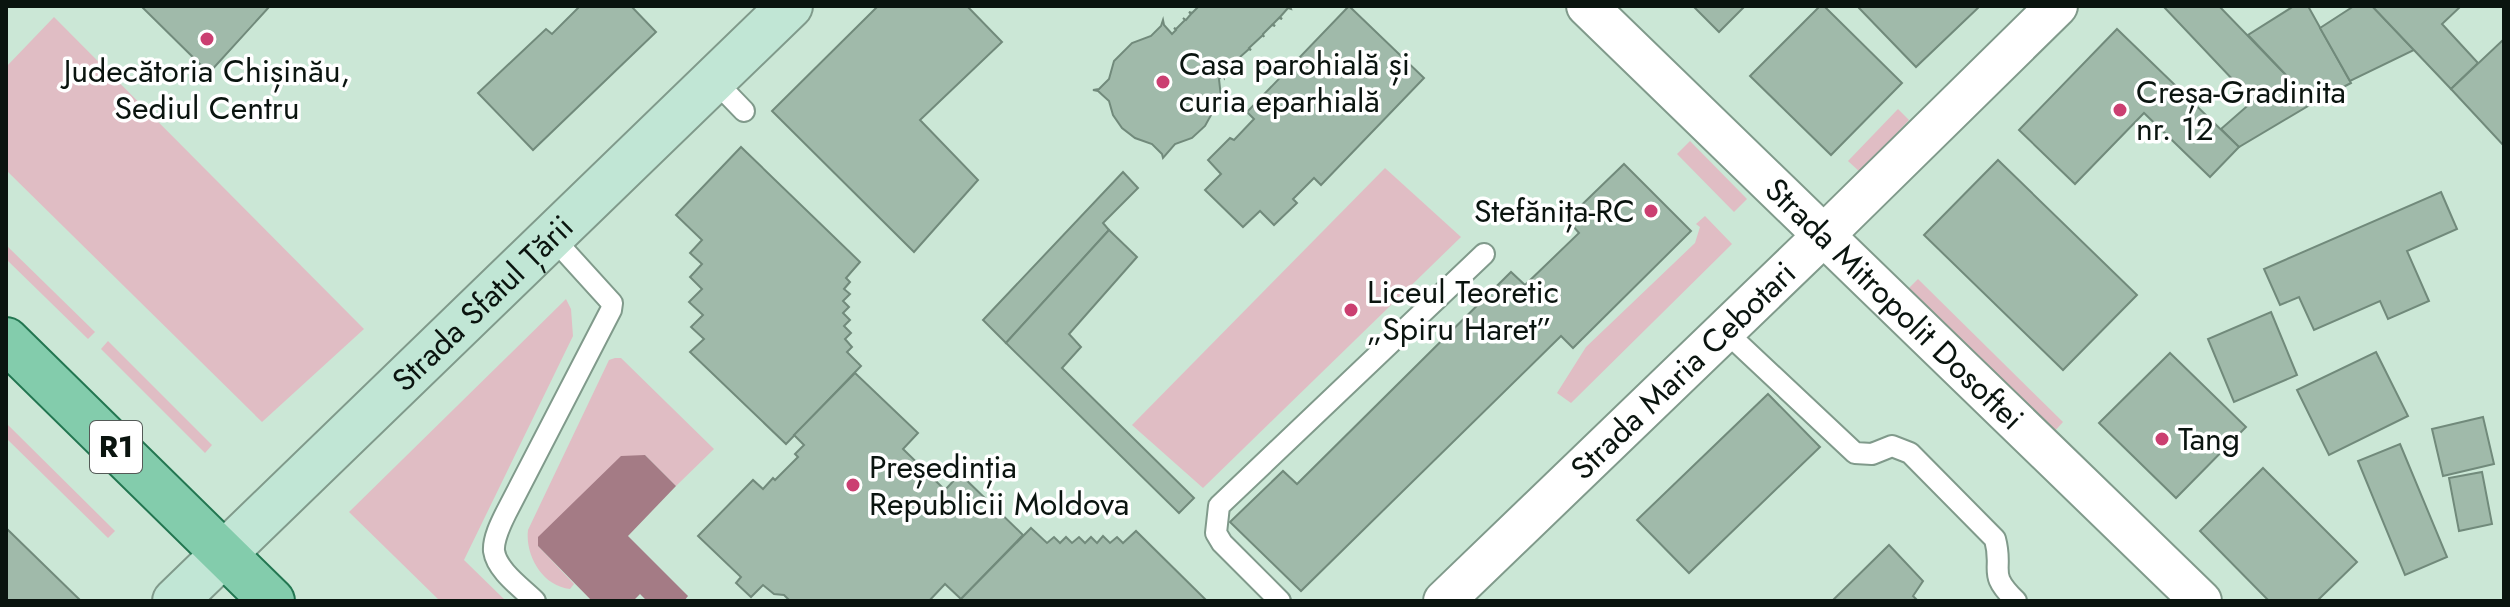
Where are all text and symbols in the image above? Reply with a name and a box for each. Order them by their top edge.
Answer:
marker: Judecătoria Chișinău, Sediul Centru [198,30,216,48]
place label: Casa parohială și curia eparhială [1179,41,1410,124]
place label: Judecătoria Chișinău, Sediul Centru [60,48,350,131]
place label: Creșa-Gradinita nr. 12 [2136,69,2346,152]
marker: Casa parohială și curia eparhială [1154,73,1172,91]
marker: Creșa-Gradinita nr. 12 [2111,101,2129,119]
street label: Strada Mitropolit Dosoftei [1755,167,2034,440]
place label: Stefănița-RC [1474,188,1635,234]
marker: Stefănița-RC [1642,202,1660,220]
street label: Strada Sfatul Țării [382,205,584,402]
street label: Strada Maria Cebotari [1560,251,1806,490]
place label: Liceul Teoretic „Spiru Haret” [1367,269,1559,352]
marker: Liceul Teoretic „Spiru Haret” [1342,301,1360,319]
place label: Tang [2178,416,2240,462]
road number: R1 [90,421,142,473]
marker: Tang [2153,430,2171,448]
place label: Președinția Republicii Moldova [869,444,1129,527]
marker: Președinția Republicii Moldova [844,476,862,494]

